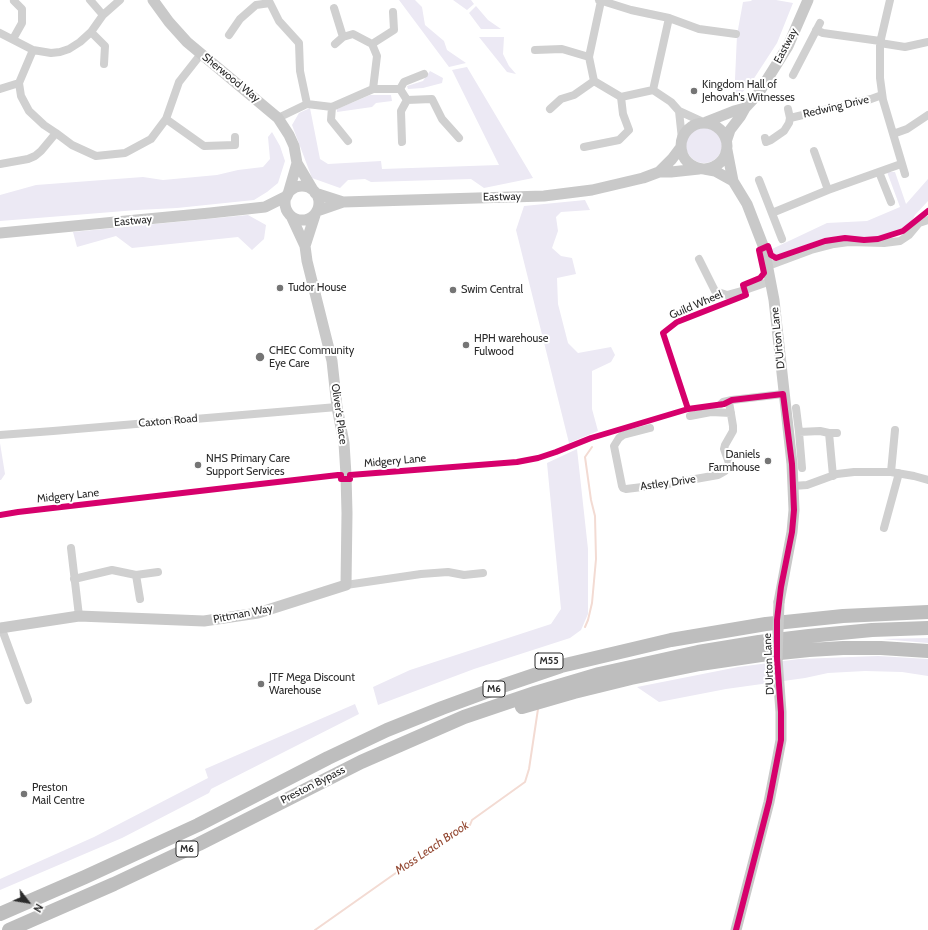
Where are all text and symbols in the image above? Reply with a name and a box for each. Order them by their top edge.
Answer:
street label: Eastway [771,26,801,66]
street label: Sherwood Way [199,51,263,105]
place label: Kingdom Hall of Jehovah's Witnesses [702,78,795,104]
marker: Kingdom Hall of Jehovah's Witnesses [689,86,699,96]
street label: Redwing Drive [802,93,870,121]
street label: Eastway [483,190,521,204]
street label: Eastway [113,213,153,229]
place label: Tudor House [288,281,346,295]
marker: Tudor House [275,283,285,293]
place label: Swim Central [461,283,523,297]
marker: Swim Central [448,285,458,295]
street label: Guild Wheel [667,288,725,322]
street label: D'Urton Lane [768,306,788,370]
place label: HPH warehouse Fulwood [474,332,548,358]
marker: HPH warehouse Fulwood [461,340,471,350]
place label: CHEC Community Eye Care [269,344,354,370]
marker: CHEC Community Eye Care [254,351,266,363]
street label: Oliver's Place [328,383,350,445]
street label: Caxton Road [138,412,198,430]
place label: Daniels Farmhouse [709,448,760,474]
place label: NHS Primary Care Support Services [206,452,290,478]
street label: Midgery Lane [363,452,427,470]
marker: Daniels Farmhouse [763,456,773,466]
marker: NHS Primary Care Support Services [193,460,203,470]
street label: Astley Drive [639,473,697,493]
street label: Midgery Lane [36,486,100,506]
street label: Pittman Way [212,602,274,626]
street label: D'Urton Lane [761,633,777,695]
road number: M55 [535,653,563,669]
place label: JTF Mega Discount Warehouse [269,671,355,697]
marker: JTF Mega Discount Warehouse [256,679,266,689]
road number: M6 [483,681,505,697]
street label: Preston Bypass [279,763,347,807]
place label: Preston Mail Centre [32,781,85,807]
marker: Preston Mail Centre [19,789,29,799]
water label: Moss Leach Brook [393,818,471,878]
road number: M6 [176,841,198,857]
north arrow [8,882,48,922]
text: N [30,901,46,915]

